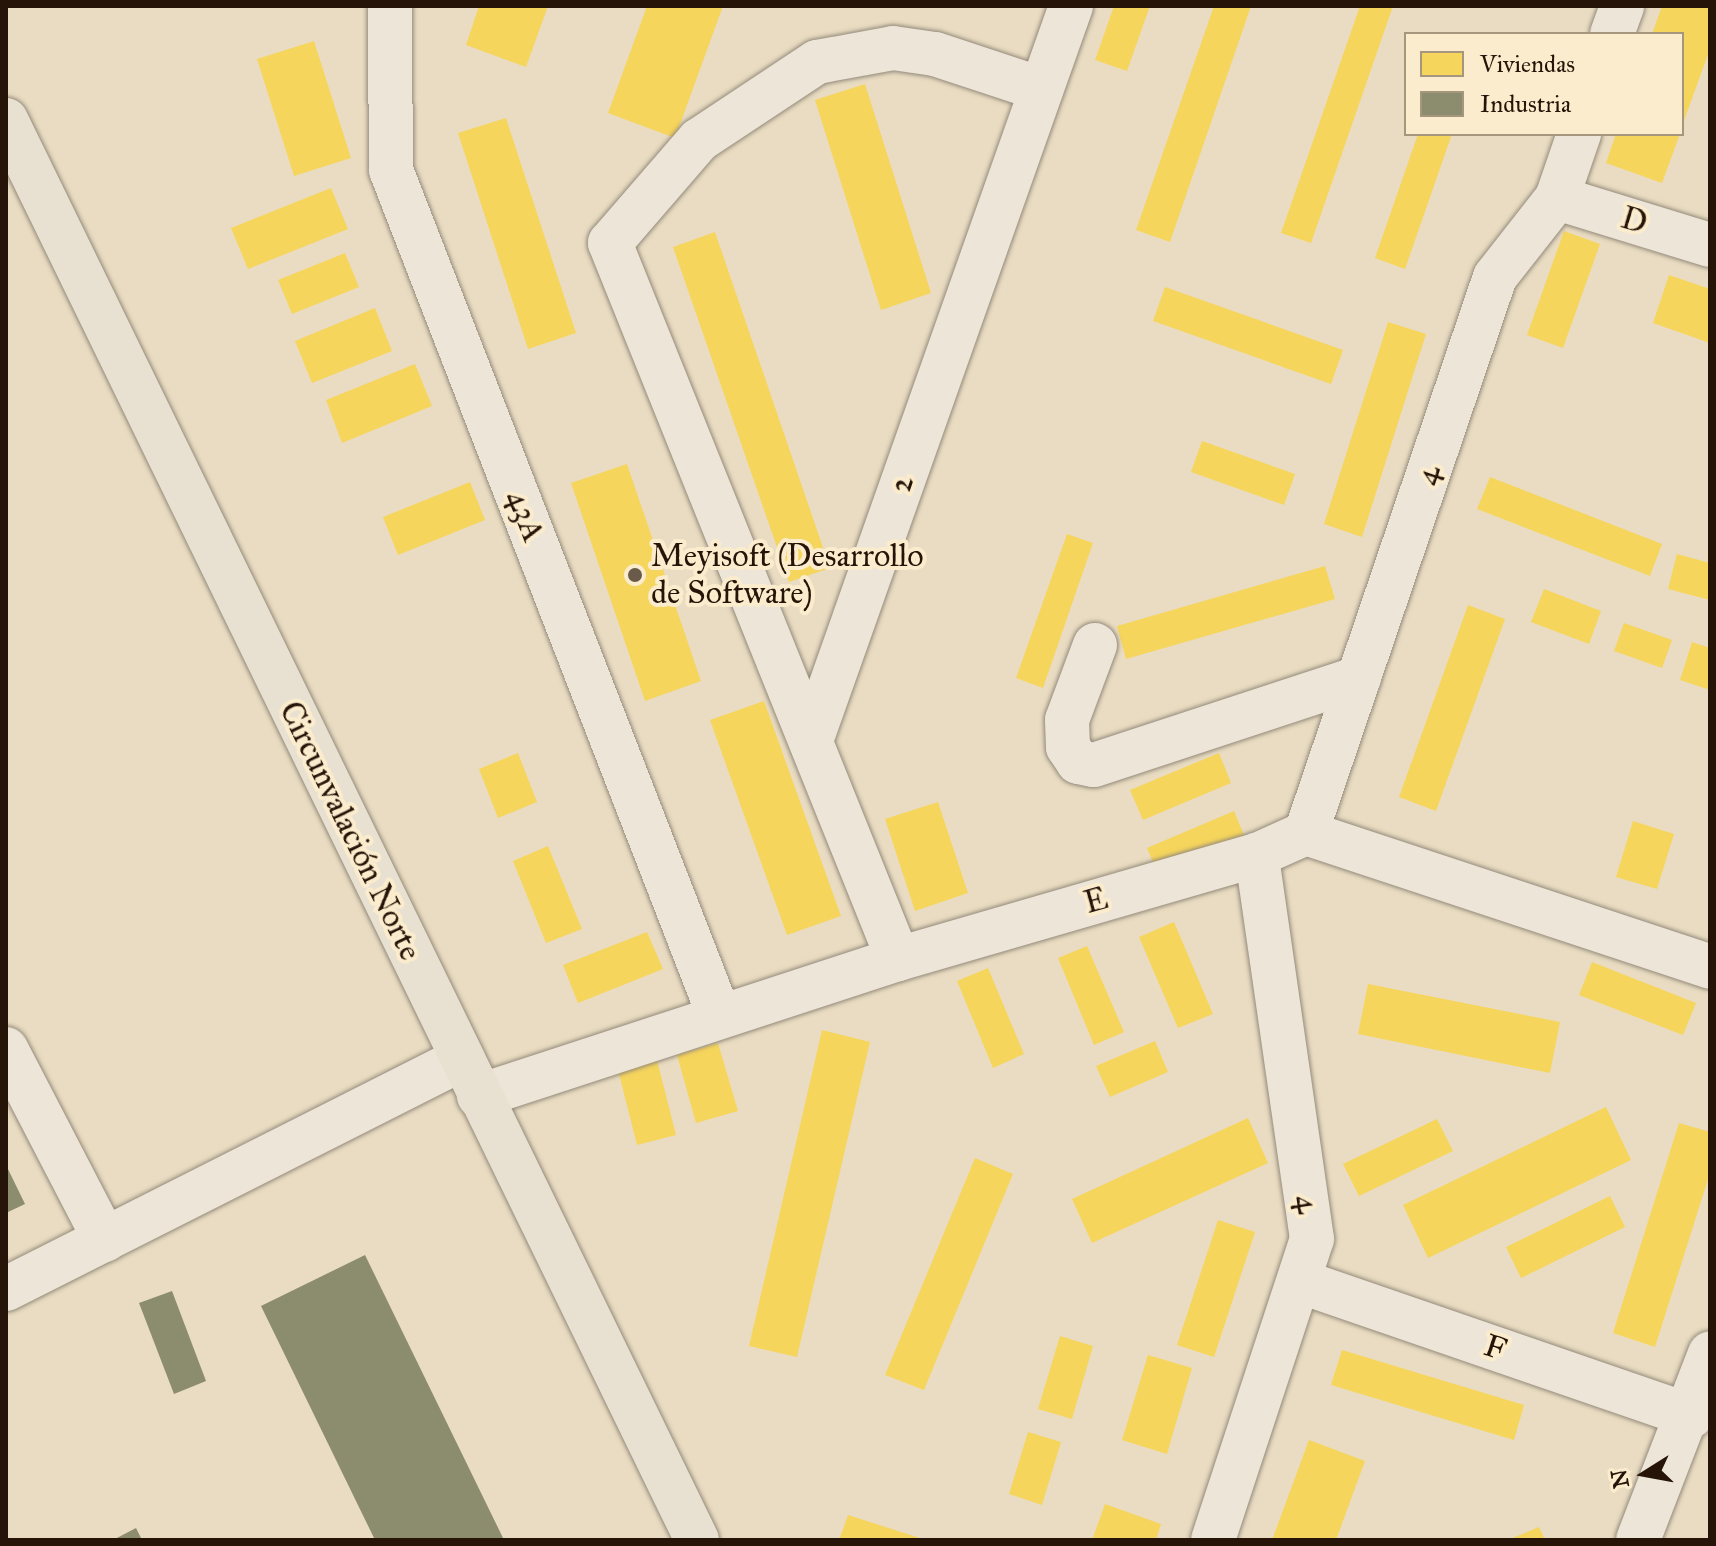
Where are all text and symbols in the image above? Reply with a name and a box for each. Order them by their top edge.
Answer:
legend [1404,32,1684,136]
text: Viviendas [1480,49,1575,79]
text: Industria [1480,89,1571,119]
street label: D [1616,199,1652,243]
street label: 4 [1407,460,1449,490]
street label: 2 [881,470,923,498]
street label: 43A [498,485,552,547]
place label: Meyisoft (Desarrollo de Software) [651,538,924,613]
marker: Meyisoft (Desarrollo de Software) [626,566,644,584]
street label: Circunvalación Norte [271,695,429,967]
street label: E [1080,879,1112,923]
street label: 4 [1287,1193,1327,1215]
street label: F [1479,1326,1511,1370]
north arrow [1604,1434,1684,1514]
text: N [1605,1467,1635,1490]

